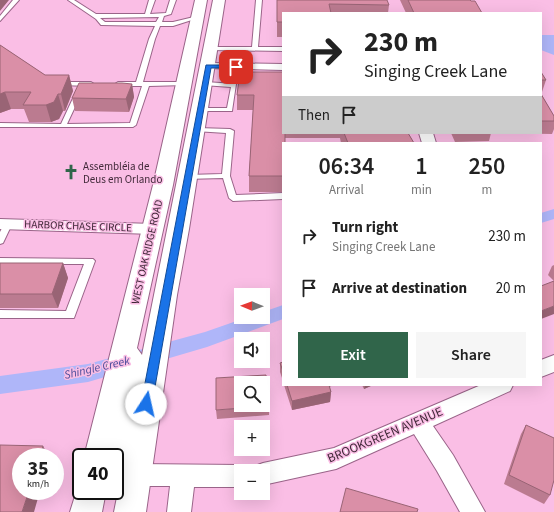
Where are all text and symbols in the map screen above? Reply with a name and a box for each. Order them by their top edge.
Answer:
text: 230 m [364,22,438,62]
icon: right [298,28,350,80]
pin [219,50,253,84]
icon: arrive [225,56,247,78]
text: Singing Creek Lane [364,59,507,84]
icon: arrive [338,104,360,126]
text: Then [298,105,330,126]
text: 06:34 [319,149,374,184]
text: 1 [415,149,428,184]
text: 250 [469,149,505,184]
place label: Assembléia de Deus em Orlando [83,159,162,187]
church icon: Assembléia de Deus em Orlando [62,163,80,181]
text: Arrival [329,181,364,199]
text: min [411,181,432,199]
text: m [482,181,492,199]
street label: WEST OAK RIDGE ROAD [128,198,166,306]
street label: HARBOR CHASE CIRCLE [24,217,132,235]
text: Turn right [332,217,398,238]
icon: right [298,225,320,247]
text: 230 m [488,226,526,247]
text: Singing Creek Lane [332,238,435,256]
icon: arrive [298,277,320,299]
text: Arrive at destination [332,278,467,299]
text: 20 m [496,278,526,299]
north arrow [234,288,270,324]
map controls [234,288,270,500]
button: sound [234,332,270,368]
button: Exit [298,332,408,378]
button: Share [416,332,526,378]
water label: Shingle Creek [63,352,132,384]
button: search [234,376,270,412]
position arrow [125,383,167,425]
street label: BROOKGREEN AVENUE [325,402,446,467]
button: + [234,420,270,456]
speed limit sign: 40 [72,448,124,500]
text: 35 [27,455,49,483]
button: − [234,464,270,500]
text: km/h [27,477,49,491]

